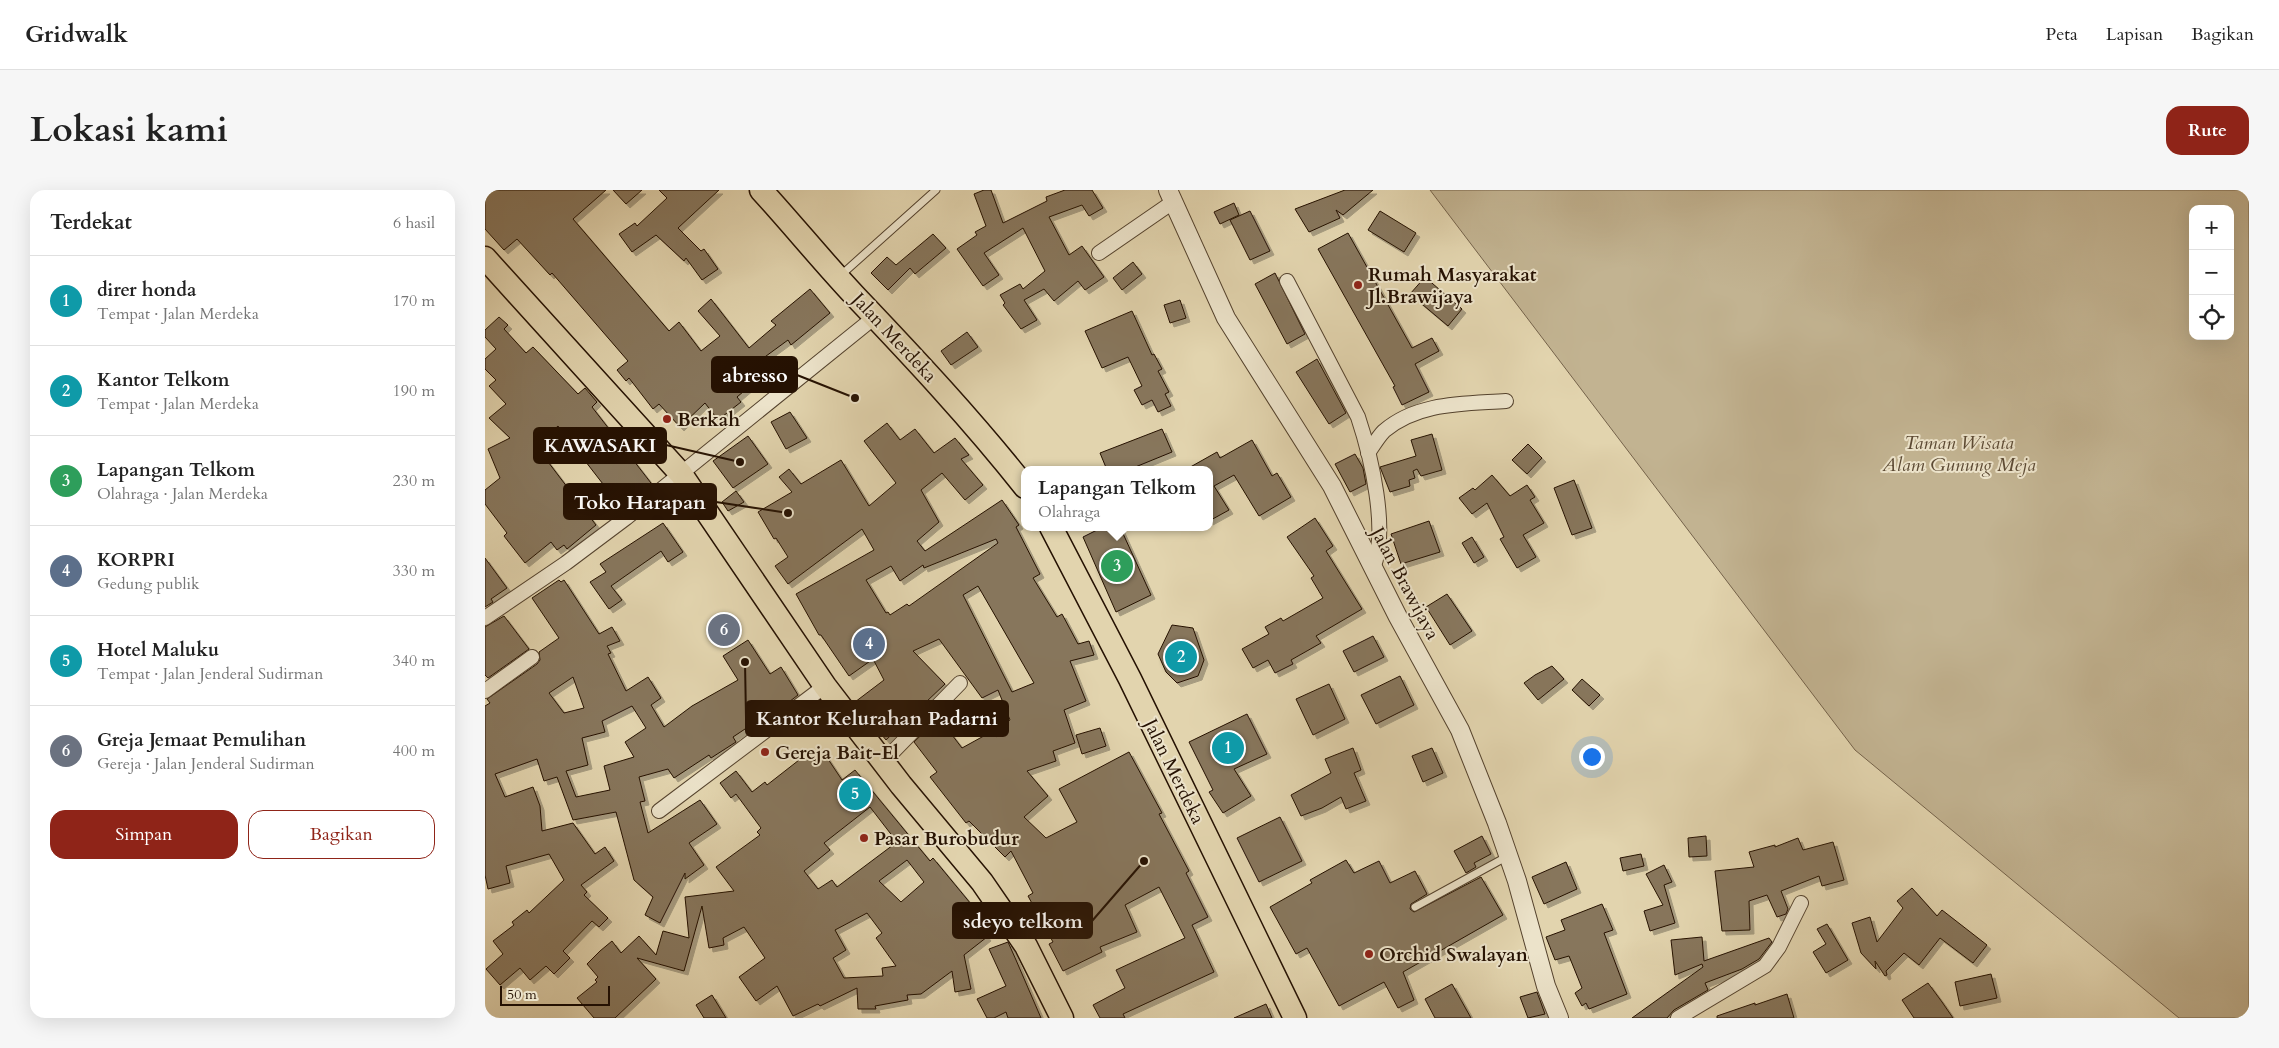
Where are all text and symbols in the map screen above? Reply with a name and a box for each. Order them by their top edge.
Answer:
text: Gridwalk [25,18,128,51]
text: Peta [2046,22,2078,47]
text: Lapisan [2106,22,2163,47]
text: Bagikan [2191,22,2254,47]
text: Lokasi kami [30,106,228,154]
button: Rute [2166,106,2249,155]
map controls [2189,205,2234,340]
button: + [2189,205,2234,250]
text: Terdekat [50,208,132,237]
text: 6 hasil [393,212,435,234]
button: − [2189,250,2234,295]
place label: Rumah Masyarakat Jl.Brawijaya [1365,262,1537,310]
text: direr honda [97,277,196,303]
marker: Rumah Masyarakat Jl.Brawijaya [1352,279,1364,291]
street label: Jalan Merdeka [844,285,943,388]
text: 1 [62,290,70,312]
text: 170 m [393,290,435,312]
button: locate [2189,295,2234,340]
text: Tempat · Jalan Merdeka [97,303,259,325]
callout: abresso [712,357,797,392]
text: abresso [722,362,788,389]
text: Kantor Telkom [97,367,230,393]
text: 2 [62,380,70,402]
text: 190 m [393,380,435,402]
text: Tempat · Jalan Merdeka [97,393,259,415]
place label: Berkah [677,407,740,433]
marker: Berkah [661,413,673,425]
callout: KAWASAKI [534,428,666,463]
park label: Taman Wisata Alam Gunung Meja [1881,430,2036,478]
text: KAWASAKI [544,432,656,459]
text: Lapangan Telkom [97,457,255,483]
popup [1021,466,1213,531]
text: 3 [62,470,70,492]
text: 230 m [393,470,435,492]
text: Lapangan Telkom [1038,475,1196,501]
text: Olahraga · Jalan Merdeka [97,483,268,505]
callout: Toko Harapan [564,484,716,519]
text: Toko Harapan [574,489,706,516]
text: Olahraga [1038,501,1100,523]
street label: Jalan Brawijaya [1363,520,1446,644]
text: KORPRI [97,547,175,573]
pin: 3 [1101,547,1133,585]
text: 4 [62,560,70,582]
text: 330 m [393,560,435,582]
text: Gedung publik [97,573,200,595]
pin: 6 [708,611,740,649]
pin: 4 [853,625,885,663]
text: Hotel Maluku [97,637,219,663]
pin: 2 [1165,638,1197,676]
text: 5 [62,650,70,672]
text: 340 m [393,650,435,672]
text: Tempat · Jalan Jenderal Sudirman [97,663,323,685]
callout: Kantor Kelurahan Padarni [746,701,1008,736]
text: Kantor Kelurahan Padarni [756,705,998,732]
street label: Jalan Merdeka [1136,712,1211,828]
text: Greja Jemaat Pemulihan [97,727,306,753]
pin: 1 [1212,729,1244,767]
text: 6 [62,740,70,762]
text: 400 m [393,740,435,762]
place label: Gereja Bait-El [775,740,899,766]
your location [1579,744,1605,770]
marker: Gereja Bait-El [759,746,771,758]
text: Gereja · Jalan Jenderal Sudirman [97,753,315,775]
pin: 5 [839,775,871,813]
button: Simpan [50,810,238,859]
button: Bagikan [248,810,435,859]
place label: Pasar Burobudur [874,826,1019,852]
marker: Pasar Burobudur [858,832,870,844]
callout: sdeyo telkom [953,903,1092,938]
text: sdeyo telkom [963,908,1084,935]
place label: Orchid Swalayan [1379,942,1529,968]
marker: Orchid Swalayan [1363,948,1375,960]
scale bar [500,983,610,1006]
text: 50 m [507,985,537,1004]

